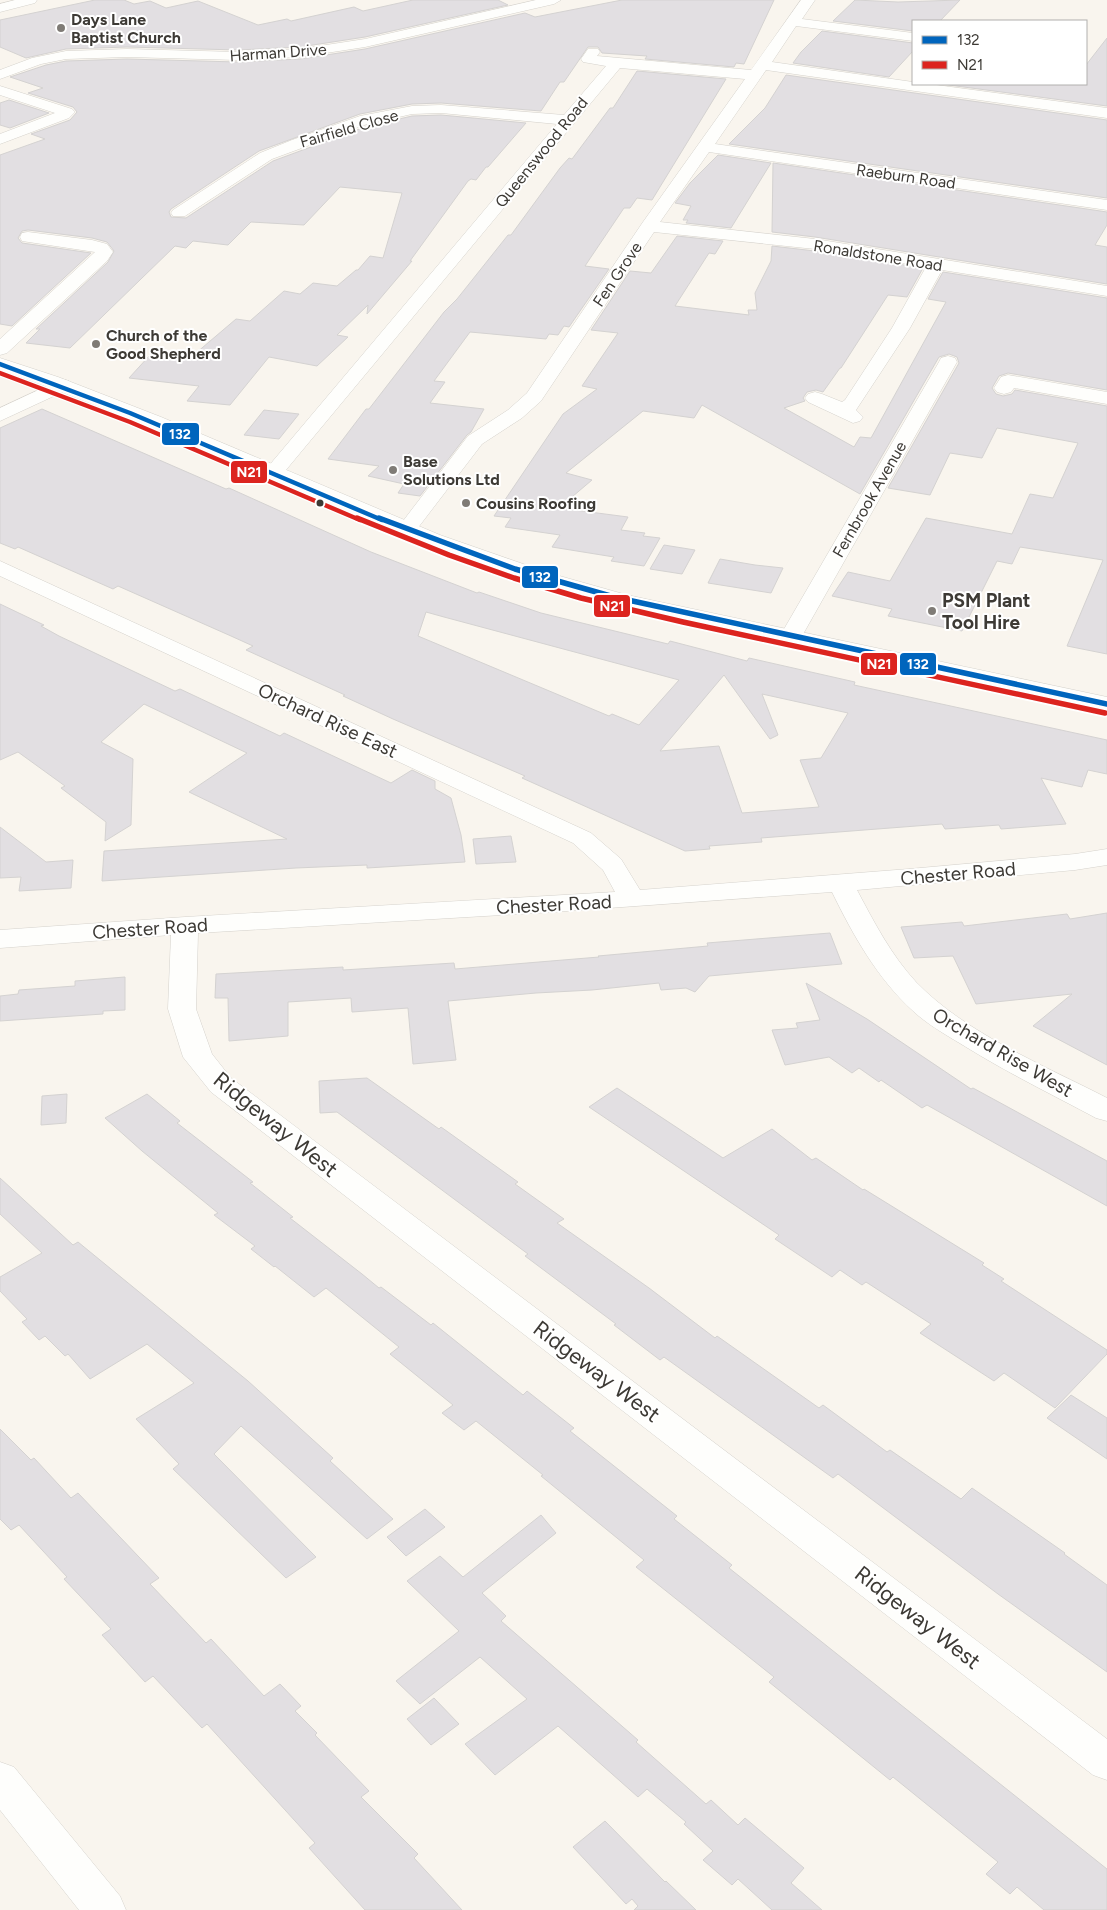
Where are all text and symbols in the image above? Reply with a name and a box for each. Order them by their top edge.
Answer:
place label: Days Lane Baptist Church [71,10,181,47]
legend [912,20,1087,85]
marker: Days Lane Baptist Church [55,22,67,34]
text: 132 [957,31,980,49]
street label: Harman Drive [229,40,327,65]
text: N21 [957,56,983,74]
street label: Queenswood Road [491,93,592,211]
street label: Fairfield Close [298,105,401,152]
street label: Raeburn Road [855,160,957,193]
street label: Ronaldstone Road [812,236,944,275]
street label: Fen Grove [589,238,646,310]
place label: Church of the Good Shepherd [106,326,221,363]
marker: Church of the Good Shepherd [90,338,102,350]
line badge: 132 [161,422,200,446]
text: 132 [169,426,191,443]
street label: Fernbrook Avenue [828,438,910,561]
place label: Base Solutions Ltd [403,452,500,489]
line badge: N21 [230,460,268,484]
text: N21 [237,464,261,481]
marker: Base Solutions Ltd [387,464,399,476]
place label: Cousins Roofing [476,494,596,513]
marker: Cousins Roofing [460,497,472,509]
unlabelled marker [315,498,325,508]
line badge: 132 [521,565,559,589]
text: 132 [529,569,551,586]
place label: PSM Plant Tool Hire [942,589,1031,634]
line badge: N21 [593,594,631,618]
text: N21 [600,598,624,615]
marker: PSM Plant Tool Hire [926,605,938,617]
line badge: N21 [860,652,898,676]
line badge: 132 [899,652,937,676]
text: N21 [867,656,891,673]
text: 132 [907,656,929,673]
street label: Orchard Rise East [254,678,401,763]
street label: Chester Road [899,857,1017,890]
street label: Chester Road [496,890,613,919]
street label: Chester Road [91,913,209,944]
street label: Orchard Rise West [929,1003,1077,1102]
street label: Ridgeway West [208,1066,343,1183]
street label: Ridgeway West [528,1315,666,1428]
street label: Ridgeway West [849,1560,986,1675]

